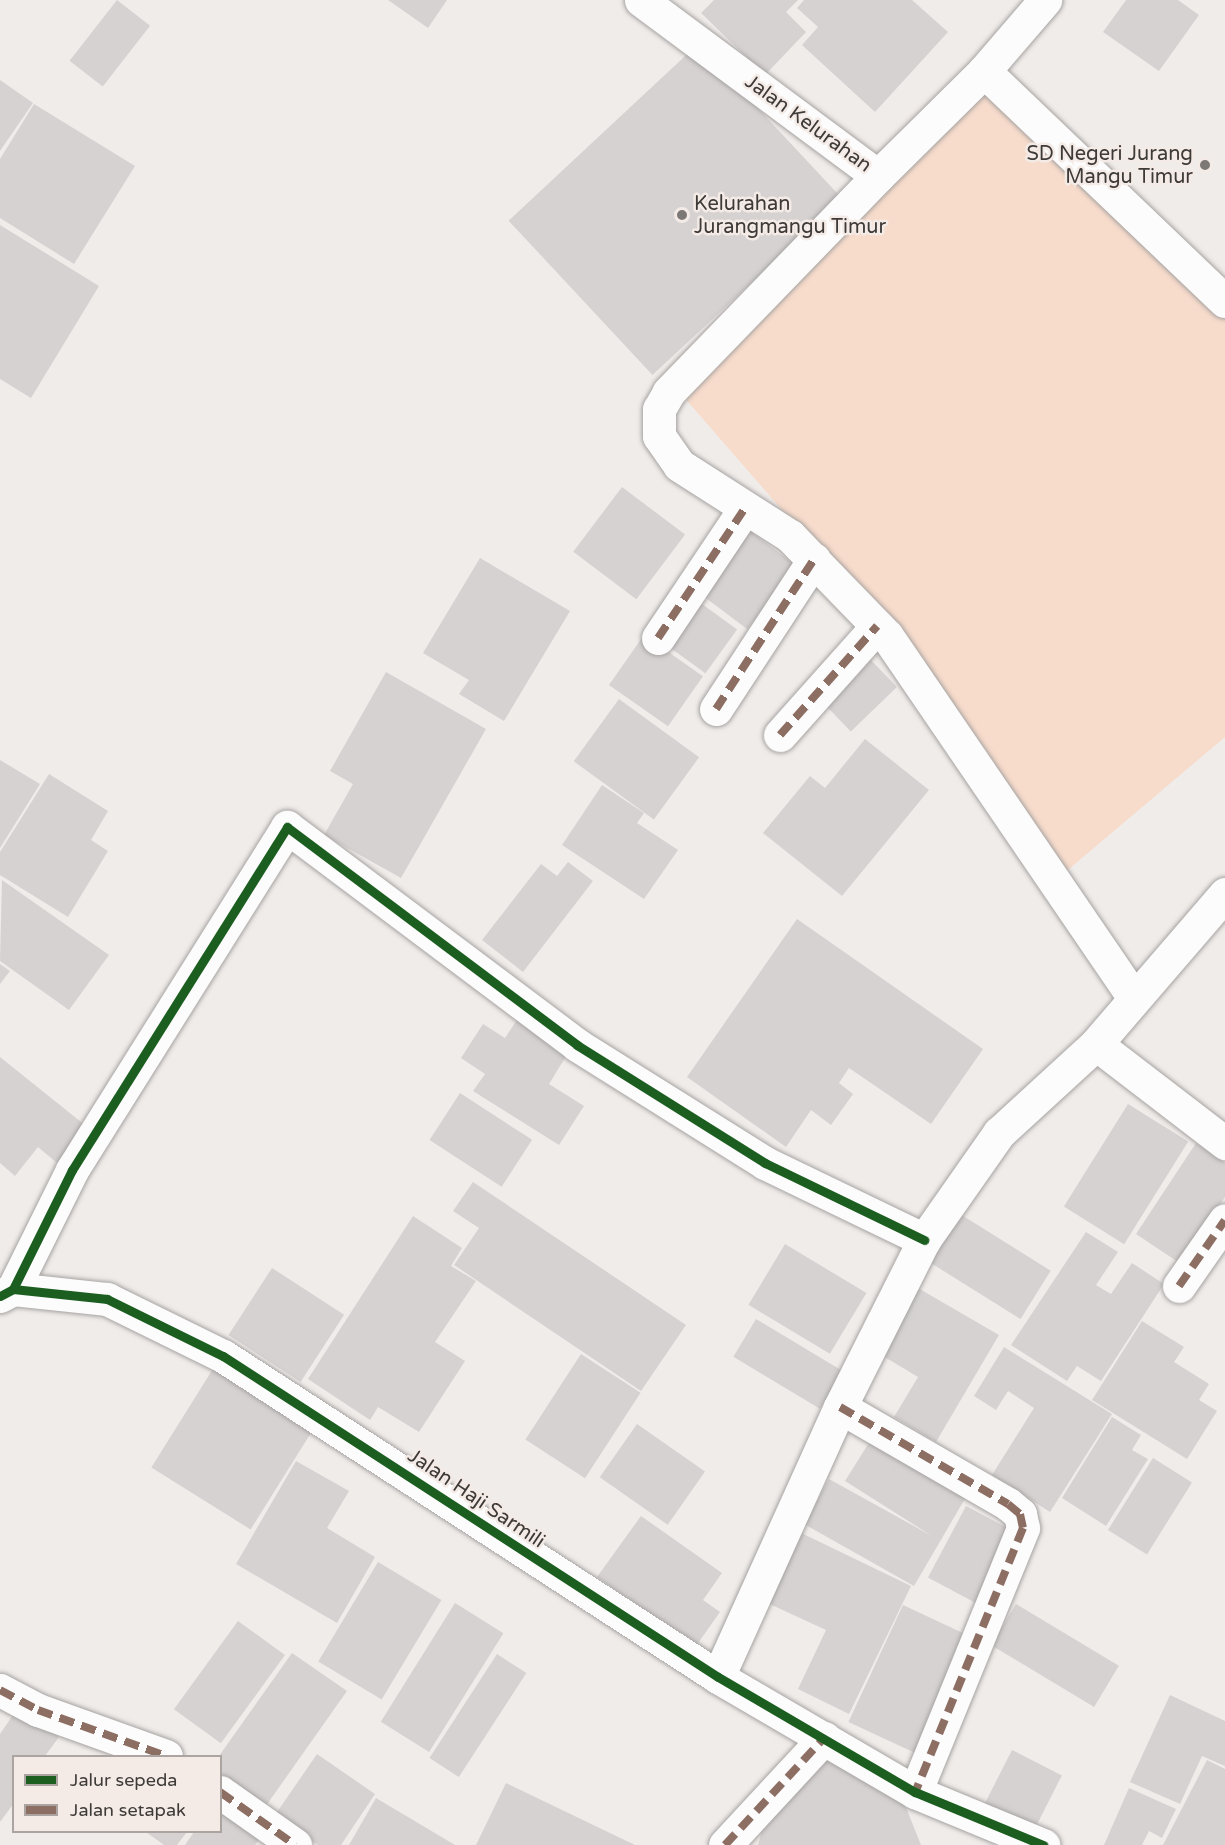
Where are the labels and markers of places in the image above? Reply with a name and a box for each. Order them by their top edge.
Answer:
place label: SD Negeri Jurang Mangu Timur [1026,142,1193,189]
marker: SD Negeri Jurang Mangu Timur [1198,158,1212,172]
place label: Kelurahan Jurangmangu Timur [694,192,886,239]
marker: Kelurahan Jurangmangu Timur [675,208,689,222]

